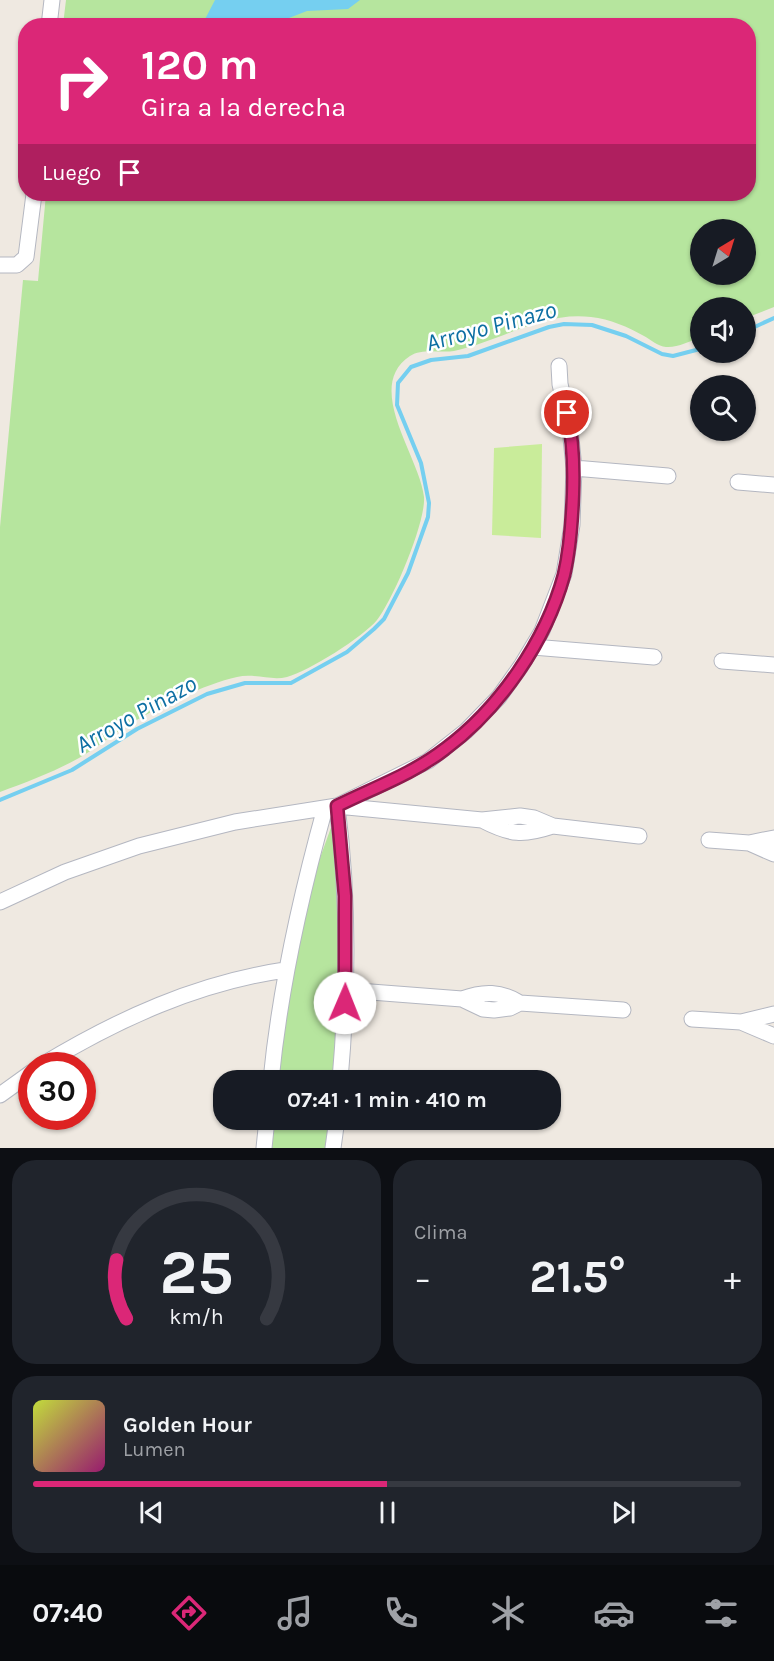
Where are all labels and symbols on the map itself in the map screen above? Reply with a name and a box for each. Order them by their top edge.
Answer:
north arrow [690,219,756,285]
water label: Arroyo Pinazo [423,295,559,357]
pin [541,387,592,438]
water label: Arroyo Pinazo [71,669,201,759]
position arrow [313,971,377,1035]
speed limit sign: 30 [18,1052,96,1130]

